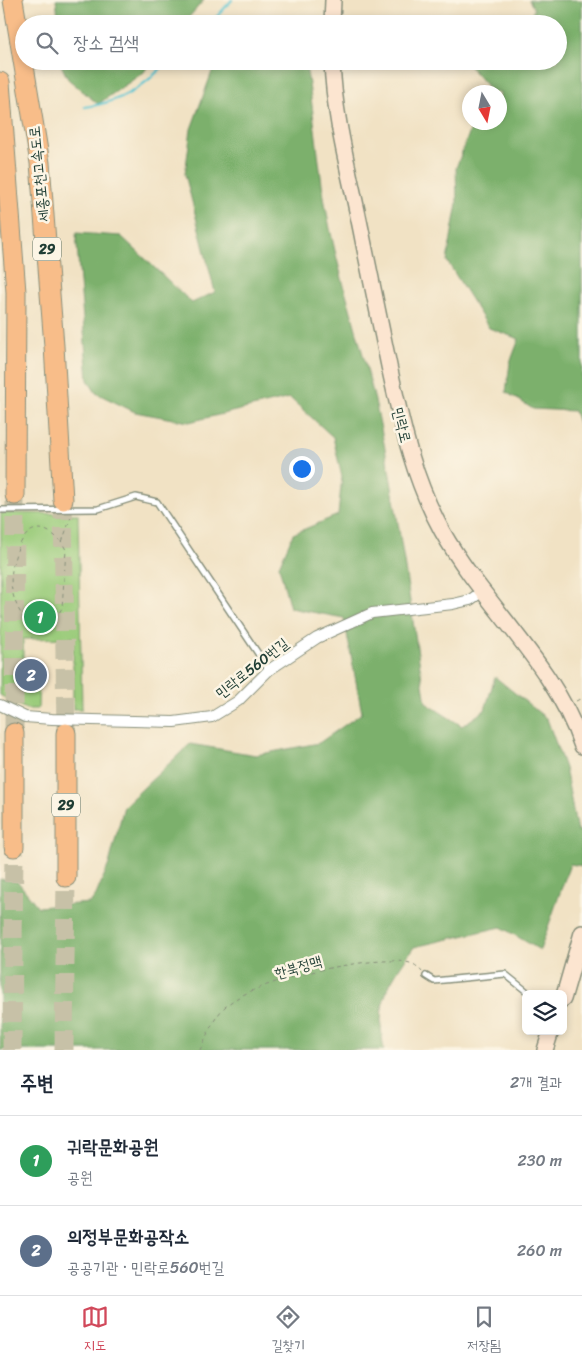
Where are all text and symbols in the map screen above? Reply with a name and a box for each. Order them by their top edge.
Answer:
search box [15,15,567,70]
text: 장소 검색 [73,26,139,59]
icon: search [33,29,61,57]
north arrow [462,85,507,130]
street label: 세종포천고속도로 [21,125,57,223]
road number: 29 [33,238,61,260]
street label: 민락로 [385,404,419,446]
your location [289,456,315,482]
pin: 1 [24,598,56,636]
street label: 민락로560번길 [210,631,294,705]
pin: 2 [15,656,47,694]
road number: 29 [52,794,80,816]
street label: 한북정맥 [271,948,325,986]
map controls [522,990,567,1035]
button: layers [522,990,567,1035]
text: 주변 [20,1064,54,1102]
text: 2개 결과 [510,1068,562,1097]
text: 귀락문화공원 [67,1130,159,1163]
text: 1 [33,1146,39,1175]
text: 230 m [517,1146,562,1175]
text: 공원 [67,1163,93,1192]
text: 의정부문화공작소 [67,1220,189,1253]
text: 2 [31,1236,41,1265]
text: 260 m [517,1236,562,1265]
text: 공공기관 · 민락로560번길 [67,1253,224,1282]
tab: 지도 [81,1303,109,1358]
tab: 길찾기 [271,1303,305,1358]
tab: 저장됨 [467,1303,501,1358]

